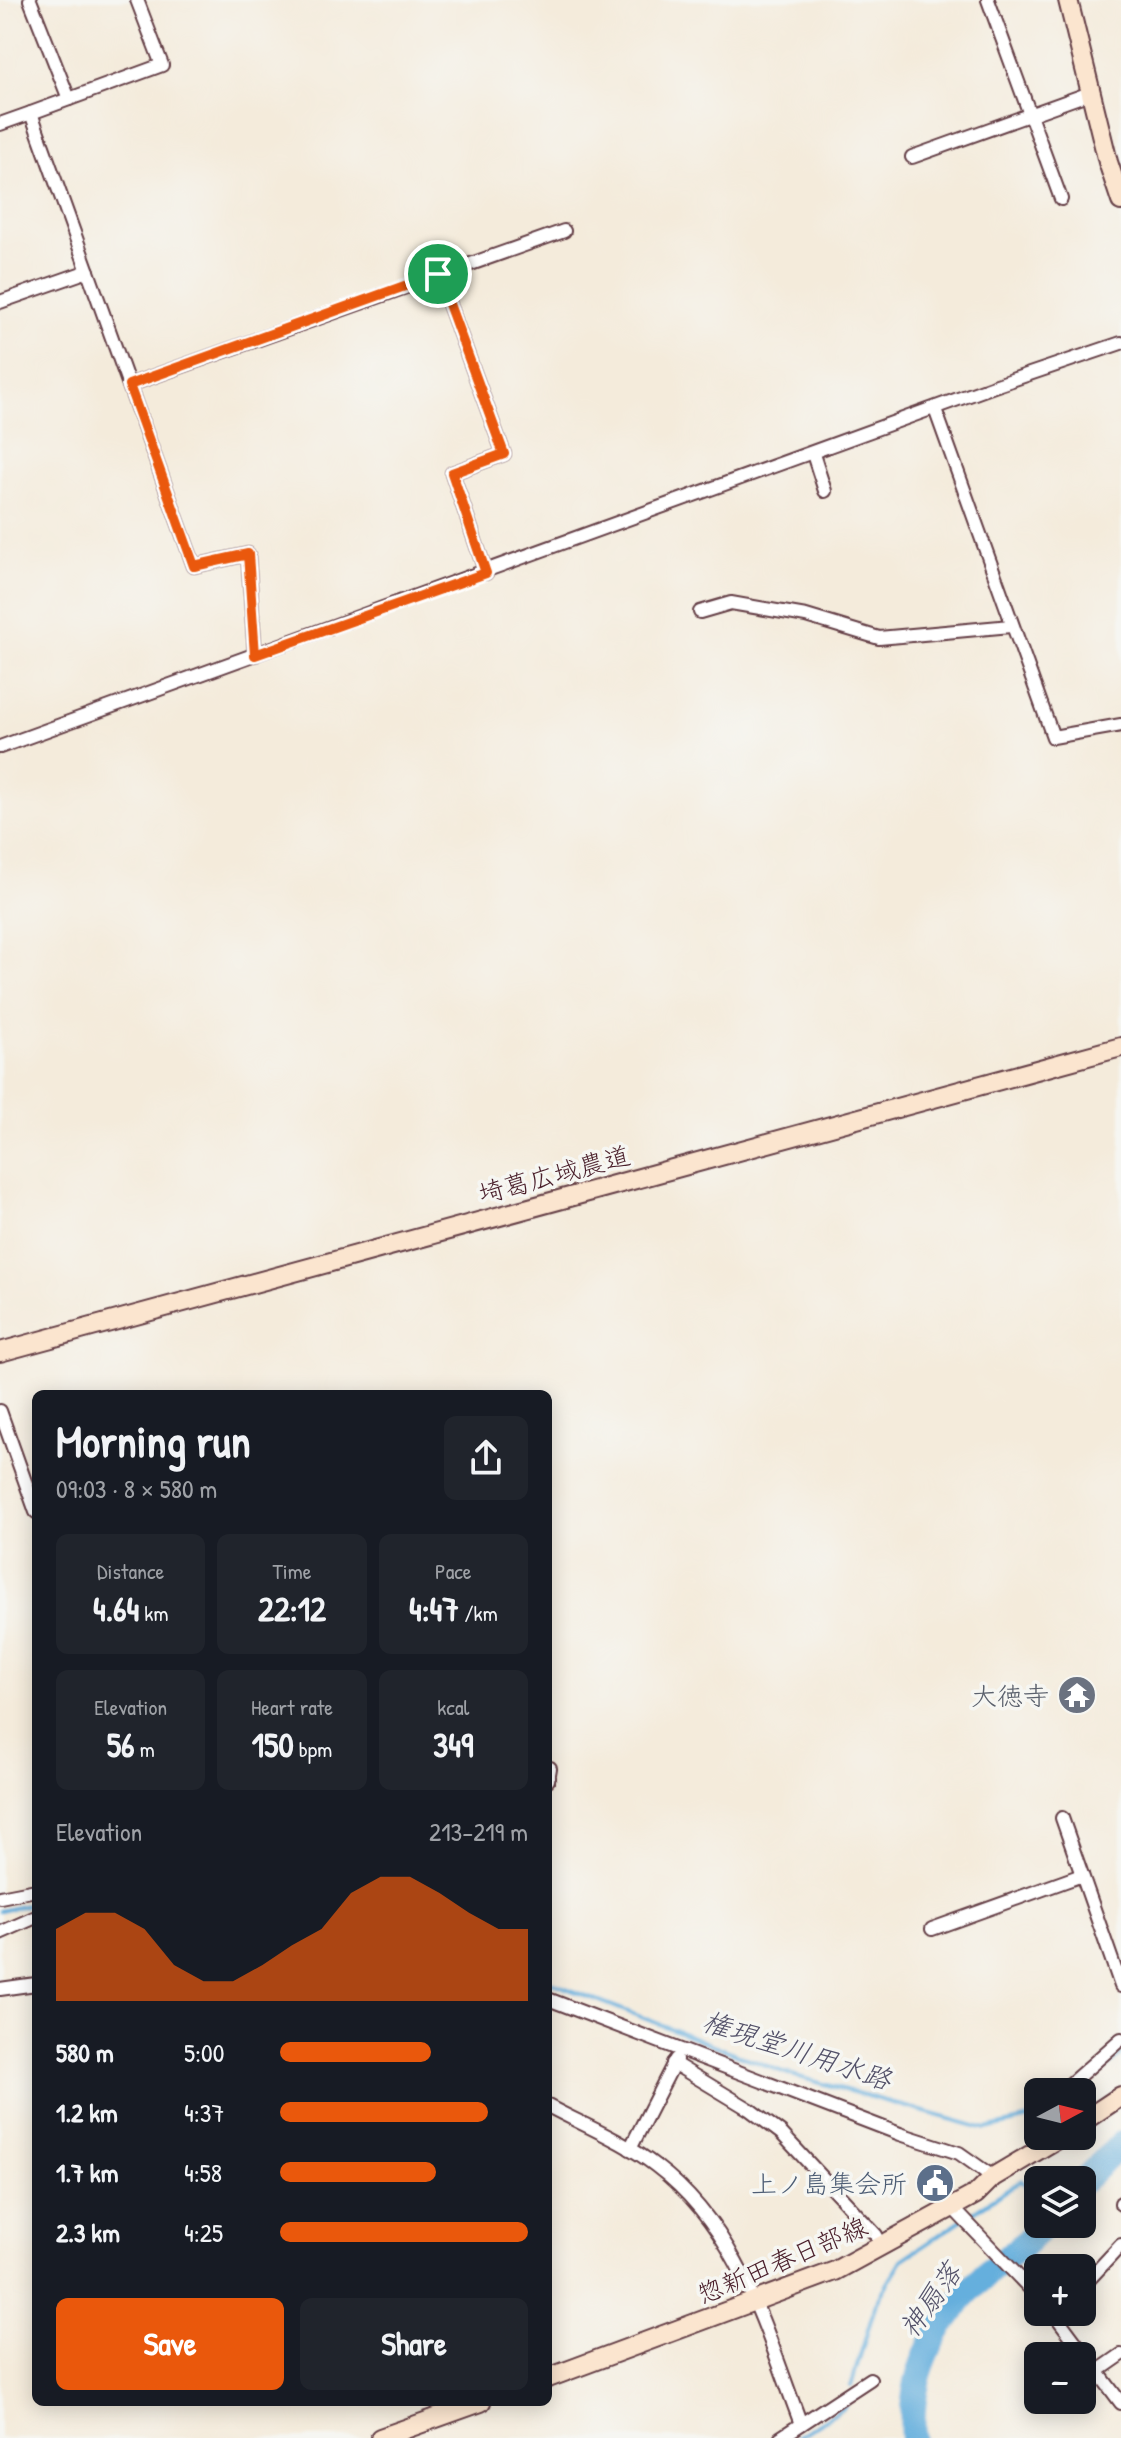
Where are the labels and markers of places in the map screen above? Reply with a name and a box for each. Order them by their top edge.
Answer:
pin [404,240,472,308]
temple icon: 大徳寺 [1056,1674,1098,1716]
place label: 大徳寺 [971,1678,1049,1713]
public building icon: 上ノ島集会所 [914,2162,956,2204]
place label: 上ノ島集会所 [751,2166,907,2201]

